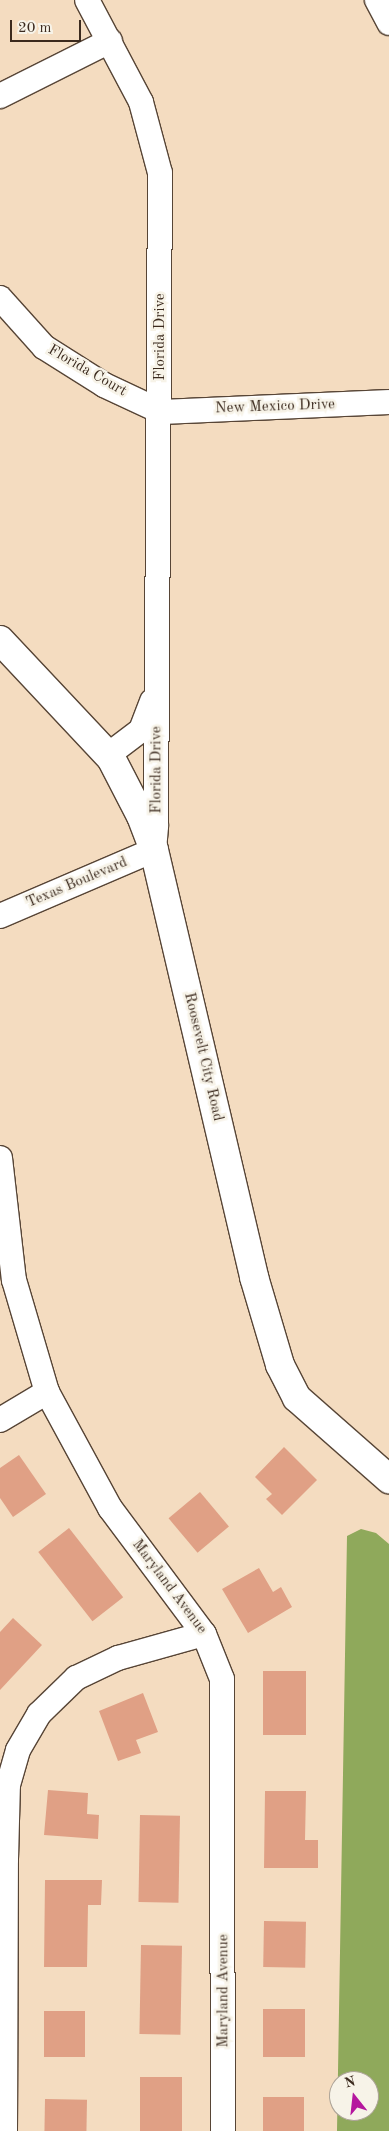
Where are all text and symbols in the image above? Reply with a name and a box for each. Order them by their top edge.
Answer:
scale bar [12,10,84,42]
text: 20 m [18,21,52,36]
street label: Florida Drive [152,293,170,381]
street label: Florida Court [44,341,130,401]
street label: New Mexico Drive [215,396,335,418]
street label: Florida Drive [148,726,166,814]
street label: Texas Boulevard [24,854,130,912]
street label: Roosevelt City Road [179,991,227,1123]
street label: Maryland Avenue [128,1536,210,1638]
street label: Maryland Avenue [215,1934,233,2048]
north arrow [329,2071,379,2121]
text: N [343,2074,357,2091]

